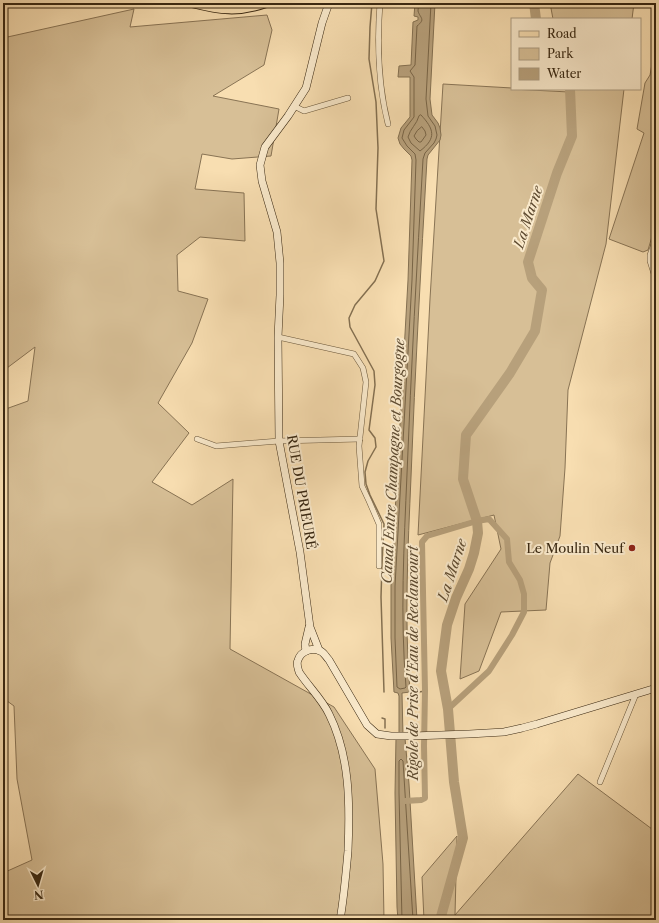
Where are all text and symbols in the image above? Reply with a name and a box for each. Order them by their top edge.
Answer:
legend [511,18,641,90]
text: Road [547,26,577,41]
text: Park [547,46,574,61]
text: Water [546,66,581,81]
water label: La Marne [509,182,547,251]
water label: Canal Entre Champagne et Bourgogne [378,337,408,584]
street label: RUE DU PRIEURÉ [284,433,320,551]
water label: La Marne [433,535,471,604]
place label: Le Moulin Neuf [526,540,625,556]
marker: Le Moulin Neuf [627,543,637,553]
water label: Rigole de Prise d'Eau de Reclancourt [404,545,422,781]
north arrow [18,865,58,905]
text: N [33,888,44,902]

